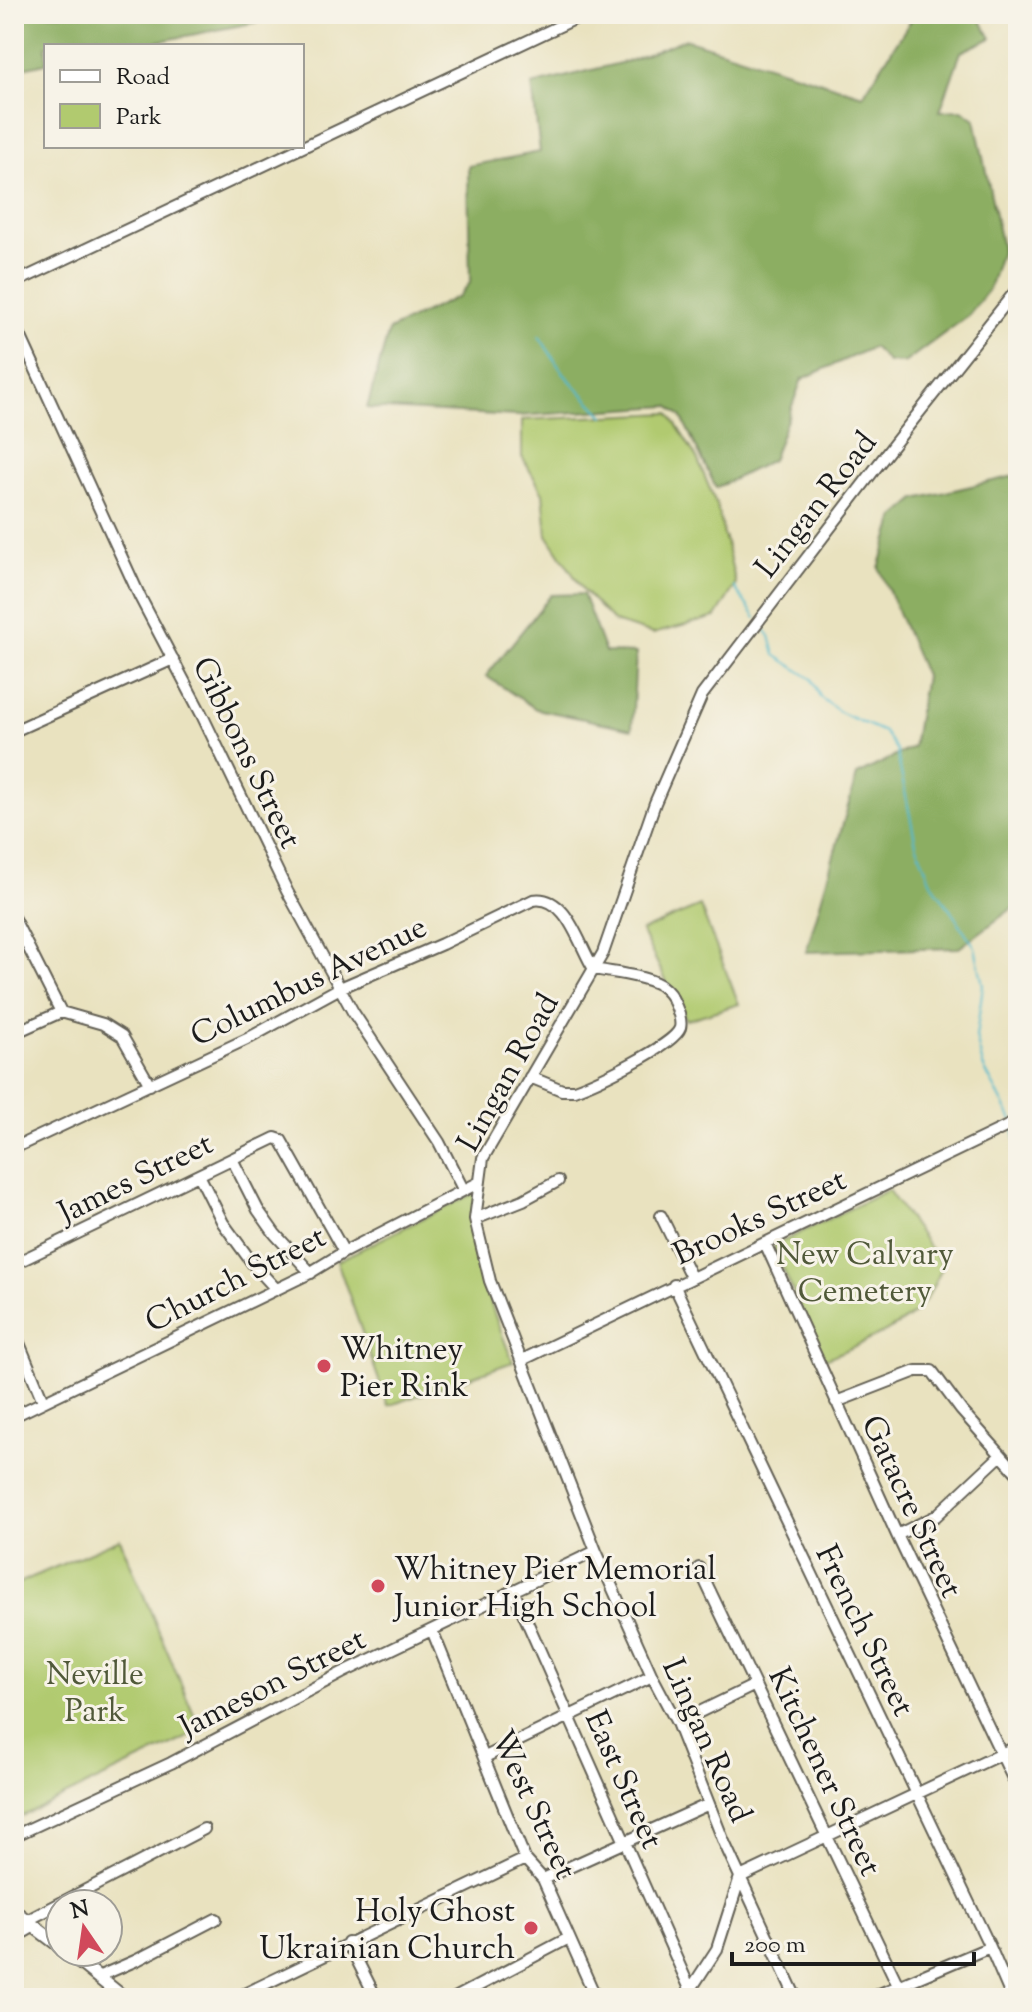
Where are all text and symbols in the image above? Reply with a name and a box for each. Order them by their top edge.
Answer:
legend [44,44,304,148]
text: Road [116,61,170,95]
text: Park [116,101,162,135]
street label: Lingan Road [745,423,889,589]
street label: Gibbons Street [179,650,312,857]
street label: Columbus Avenue [183,906,435,1060]
street label: Lingan Road [447,986,572,1161]
street label: James Street [49,1122,222,1238]
street label: Brooks Street [666,1158,855,1279]
street label: Church Street [138,1215,335,1346]
park label: New Calvary Cemetery [776,1233,954,1316]
place label: Whitney Pier Rink [340,1328,469,1411]
marker: Whitney Pier Rink [315,1357,333,1375]
street label: Gatacre Street [848,1408,973,1606]
street label: French Street [802,1538,925,1725]
place label: Whitney Pier Memorial Junior High School [392,1548,717,1631]
marker: Whitney Pier Memorial Junior High School [369,1577,387,1595]
street label: Jameson Street [170,1618,375,1752]
street label: Lingan Road [649,1652,762,1831]
park label: Neville Park [46,1653,144,1736]
street label: Kitchener Street [755,1660,892,1884]
street label: East Street [571,1704,673,1857]
street label: West Street [478,1723,587,1888]
north arrow [44,1888,124,1968]
place label: Holy Ghost Ukrainian Church [259,1890,515,1973]
text: N [68,1894,93,1929]
scale bar [732,1916,974,1966]
marker: Holy Ghost Ukrainian Church [522,1919,540,1937]
text: 200 m [744,1929,806,1963]

